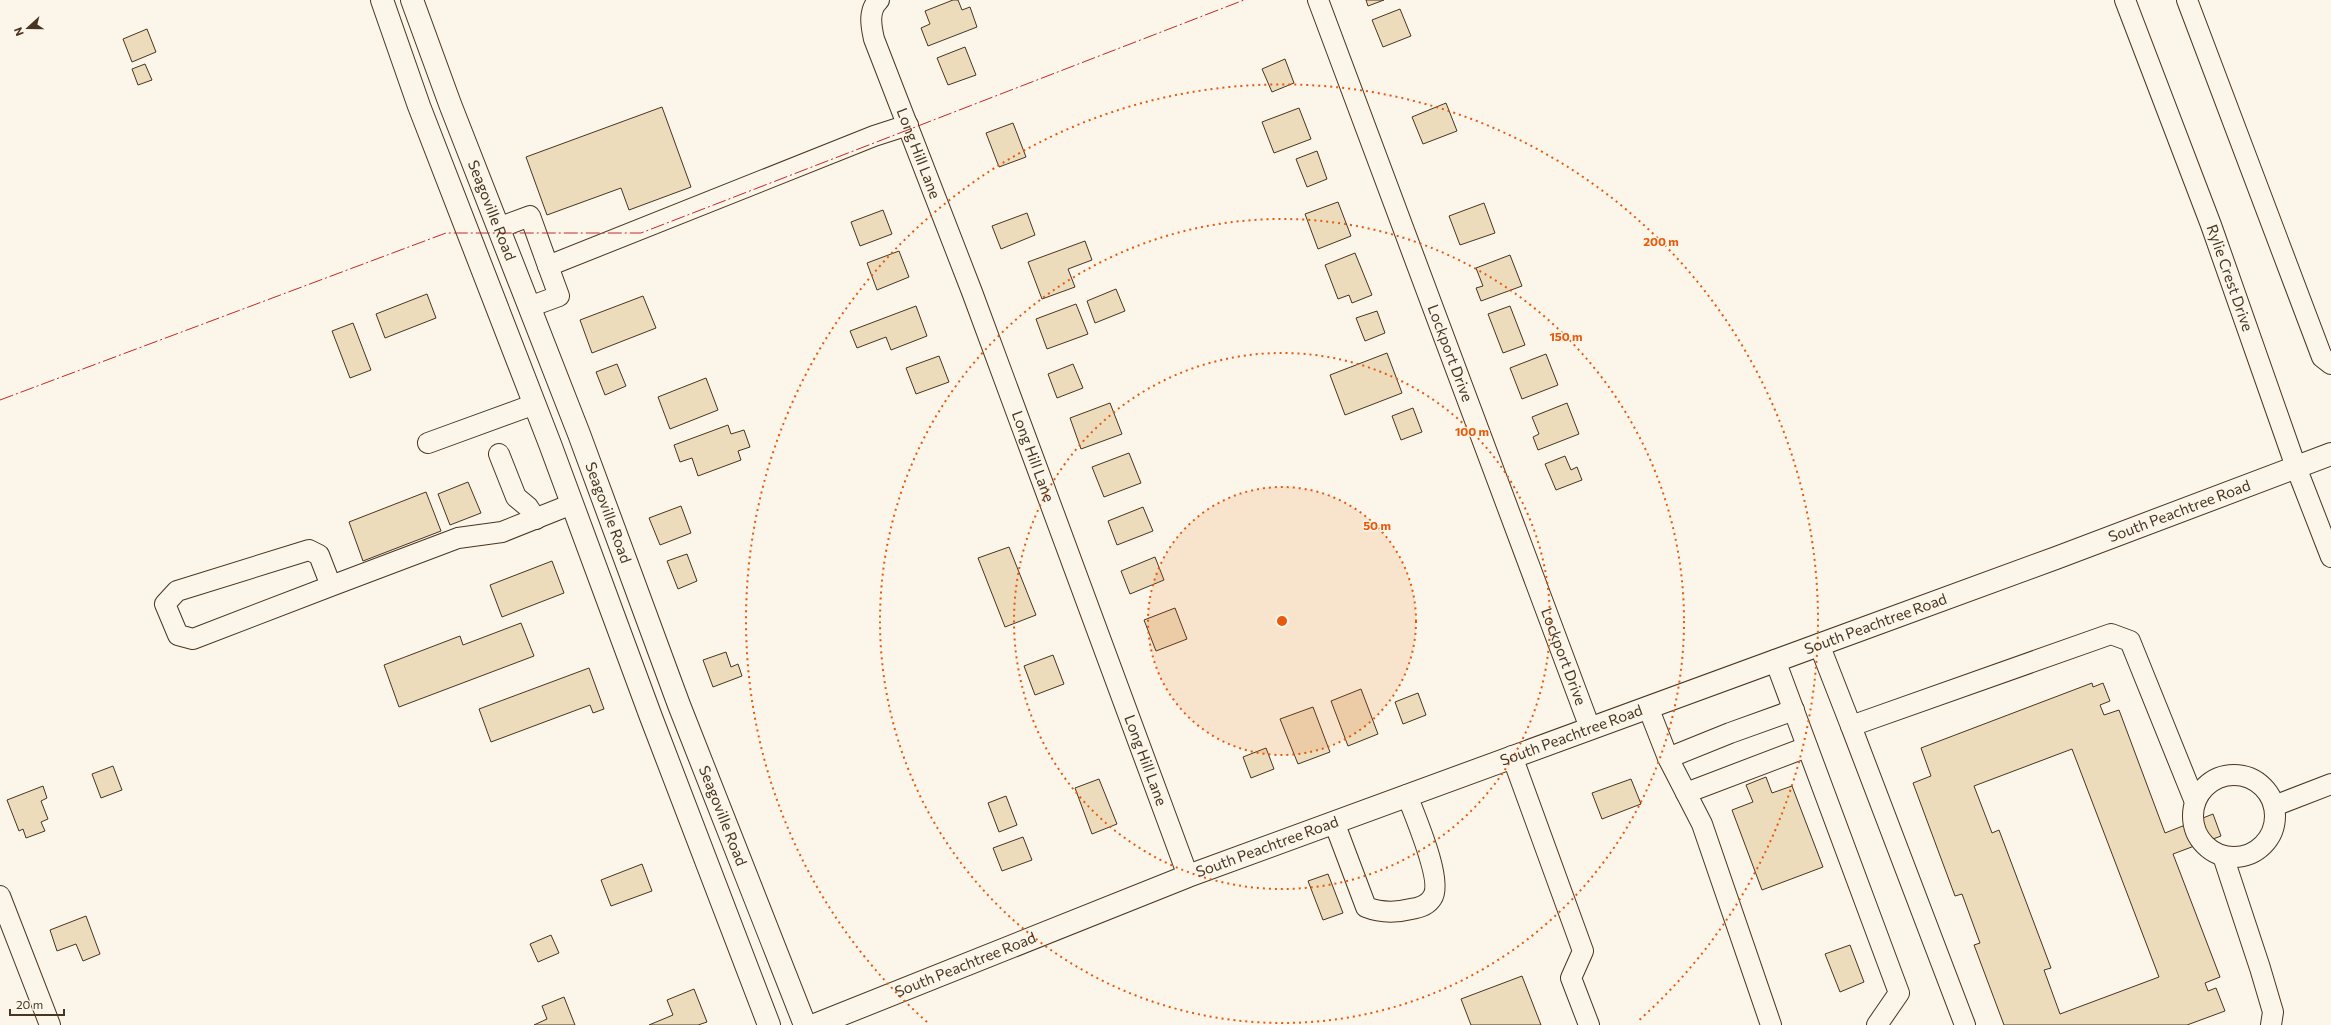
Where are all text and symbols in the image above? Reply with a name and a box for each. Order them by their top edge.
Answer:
north arrow [8,8,48,48]
text: N [11,26,26,38]
street label: Long Hill Lane [894,105,945,201]
street label: Seagoville Road [465,157,520,263]
street label: Rylie Crest Drive [2203,222,2258,334]
text: 200 m [1643,234,1679,248]
street label: Lockport Drive [1425,302,1477,404]
text: 150 m [1549,329,1583,343]
street label: Long Hill Lane [1009,408,1059,504]
text: 100 m [1455,424,1489,438]
street label: Seagoville Road [582,459,636,565]
street label: South Peachtree Road [2105,475,2253,545]
text: 50 m [1363,518,1391,532]
street label: South Peachtree Road [1802,589,1949,657]
street label: Lockport Drive [1538,605,1591,707]
centre of rings [1275,614,1289,628]
street label: South Peachtree Road [1497,700,1645,769]
street label: Long Hill Lane [1121,712,1171,808]
street label: Seagoville Road [696,763,751,868]
street label: South Peachtree Road [1193,812,1341,880]
street label: South Peachtree Road [892,928,1038,1000]
scale bar [10,991,64,1017]
text: 20 m [16,997,43,1011]

